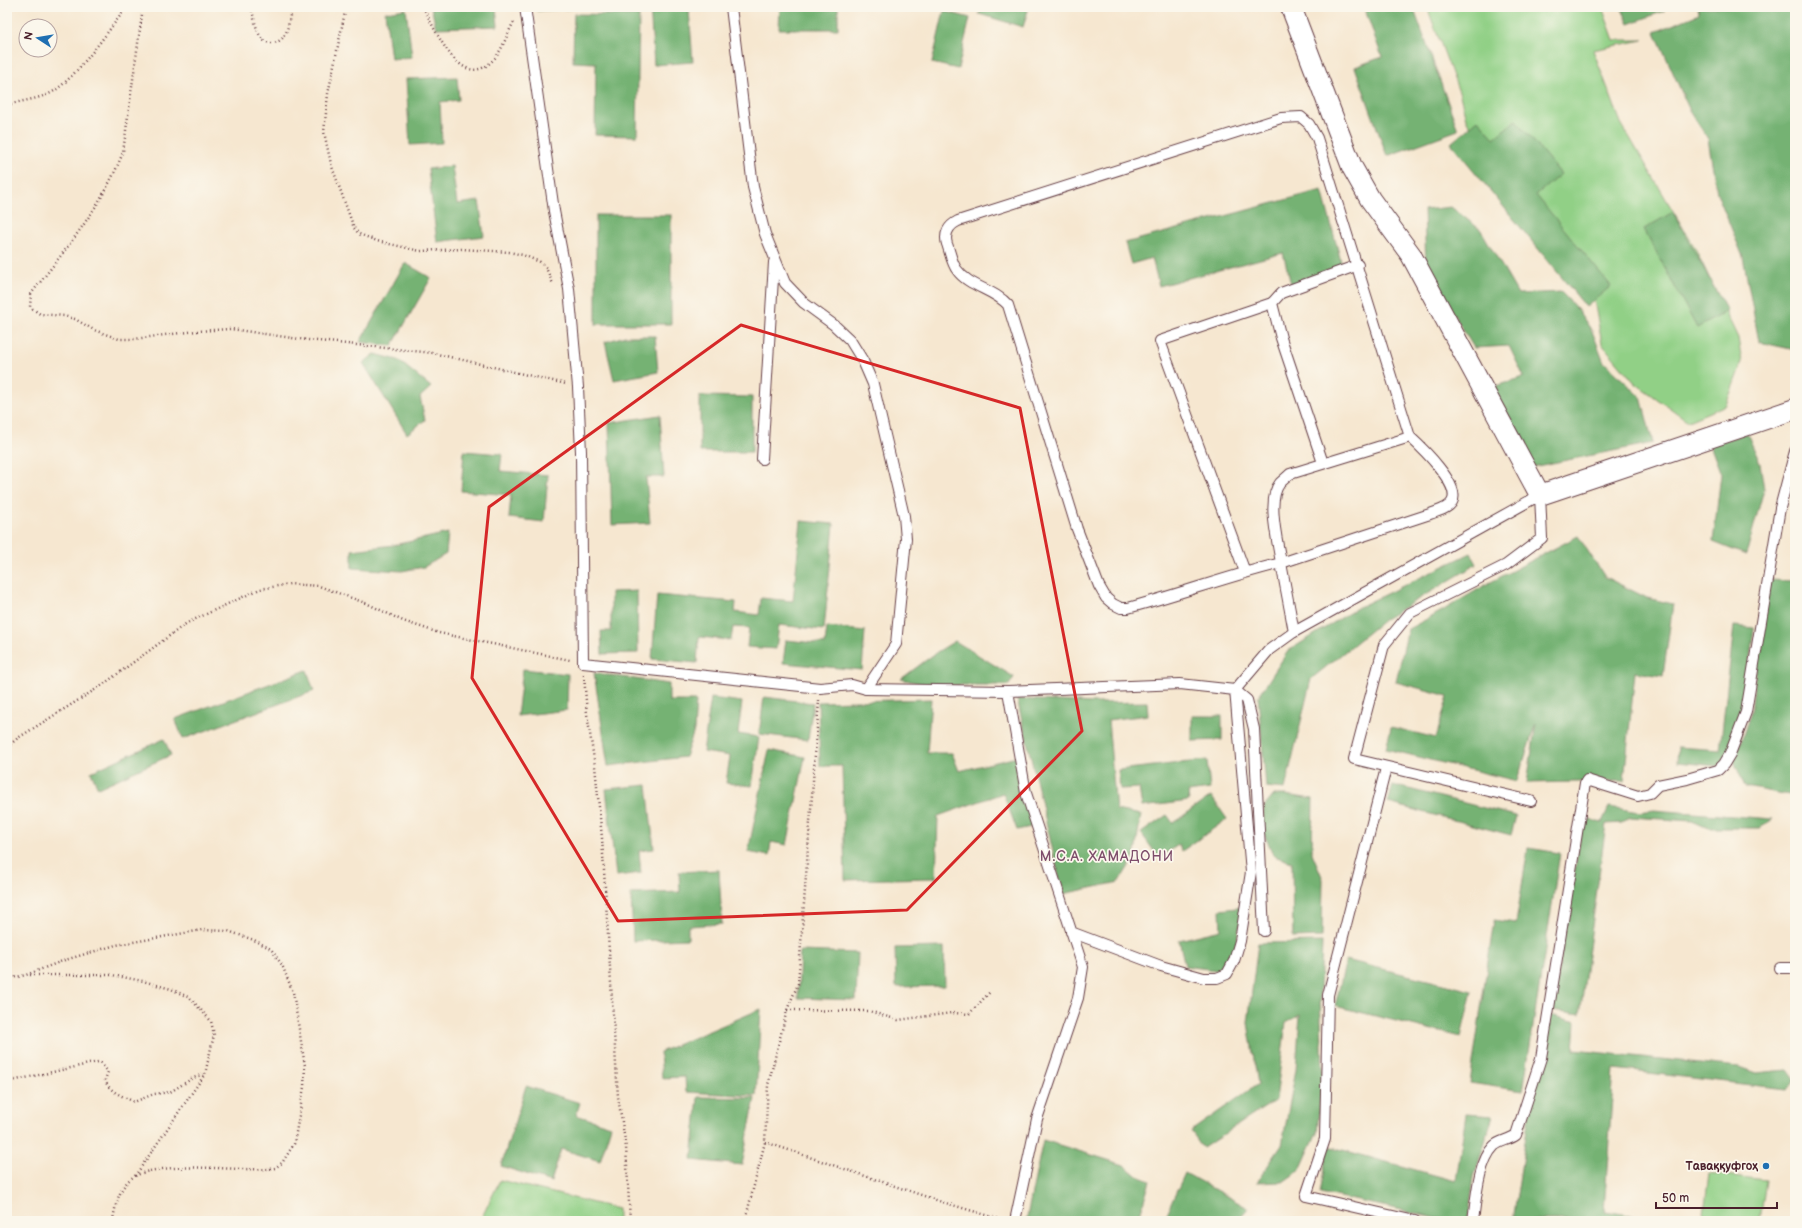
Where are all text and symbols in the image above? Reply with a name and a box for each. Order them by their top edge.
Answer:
north arrow [18,18,58,58]
text: N [21,31,36,41]
district label: М.С.А. ХАМАДОНИ [1040,848,1174,865]
place label: Таваққуфгоҳ [1686,1159,1758,1174]
marker: Таваққуфгоҳ [1761,1161,1771,1171]
scale bar [1656,1184,1777,1210]
text: 50 m [1662,1191,1689,1206]

